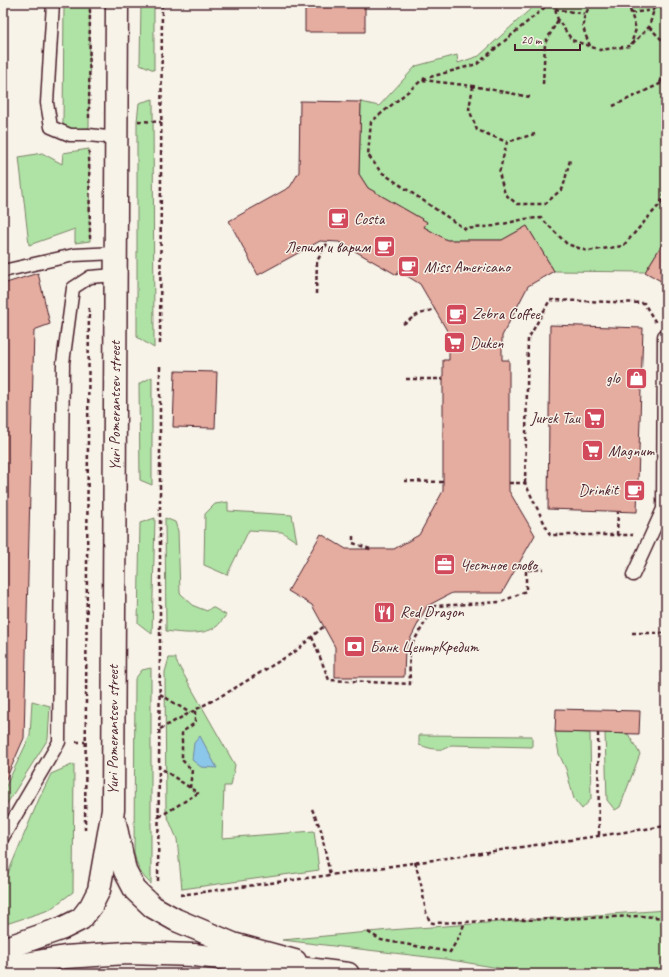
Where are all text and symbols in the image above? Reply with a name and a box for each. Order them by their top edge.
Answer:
scale bar [515,26,580,52]
text: 20 m [521,32,543,48]
cafe icon: Costa [325,206,351,232]
place label: Costa [354,209,386,229]
cafe icon: Лепим и варим [372,234,398,260]
place label: Лепим и варим [285,237,372,257]
cafe icon: Miss Americano [396,254,422,280]
place label: Miss Americano [424,257,512,277]
cafe icon: Zebra Coffee [443,301,469,327]
place label: Zebra Coffee [472,304,541,324]
supermarket icon: Duken [442,330,468,356]
place label: Duken [470,333,504,353]
street label: Yuri Pomerantsev street [105,339,125,471]
shop icon: glo [623,365,649,391]
place label: glo [606,368,621,388]
supermarket icon: Jurek Tau [582,405,608,431]
place label: Jurek Tau [530,408,581,428]
supermarket icon: Magnum [580,438,606,464]
place label: Magnum [608,441,655,461]
cafe icon: Drinkit [621,477,647,503]
place label: Drinkit [578,480,620,500]
office icon: Честное слово [431,552,457,578]
place label: Честное слово [460,555,539,575]
restaurant icon: Red Dragon [372,599,398,625]
place label: Red Dragon [400,602,465,622]
bank icon: Банк ЦентрКредит [342,634,368,660]
place label: Банк ЦентрКредит [370,637,480,657]
street label: Yuri Pomerantsev street [103,663,123,795]

